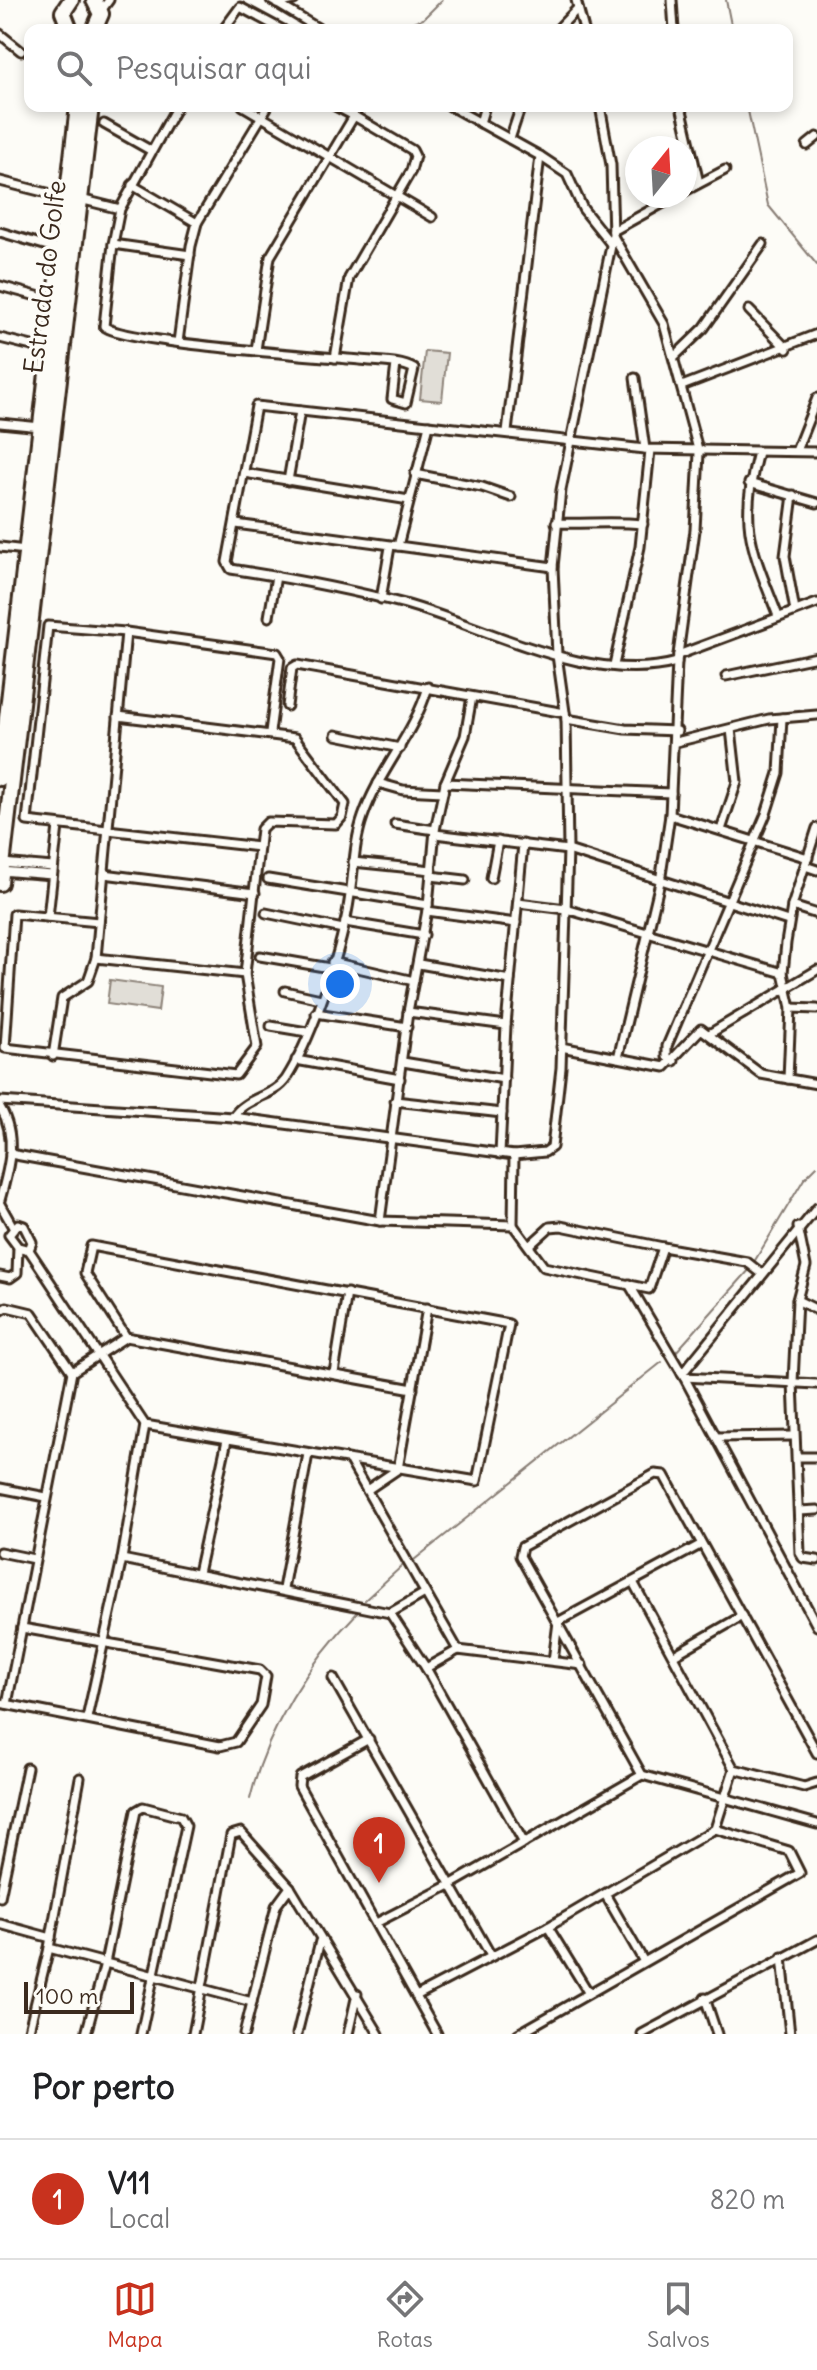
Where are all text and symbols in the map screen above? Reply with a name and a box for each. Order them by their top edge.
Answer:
search box [24,24,793,112]
icon: search [52,46,96,90]
text: Pesquisar aqui [116,49,312,87]
north arrow [625,136,697,208]
street label: Estrada do Golfe [16,178,73,375]
your location [320,964,360,1004]
pin: 1 [353,1817,405,1883]
scale bar [24,1978,134,2014]
text: 100 m [36,1982,98,2010]
text: Por perto [32,2065,175,2108]
text: V11 [108,2164,151,2202]
text: 1 [53,2183,63,2216]
text: 820 m [710,2183,785,2216]
text: Local [108,2202,170,2235]
tab: Mapa [107,2277,163,2353]
tab: Rotas [377,2277,433,2353]
tab: Salvos [647,2277,710,2353]

